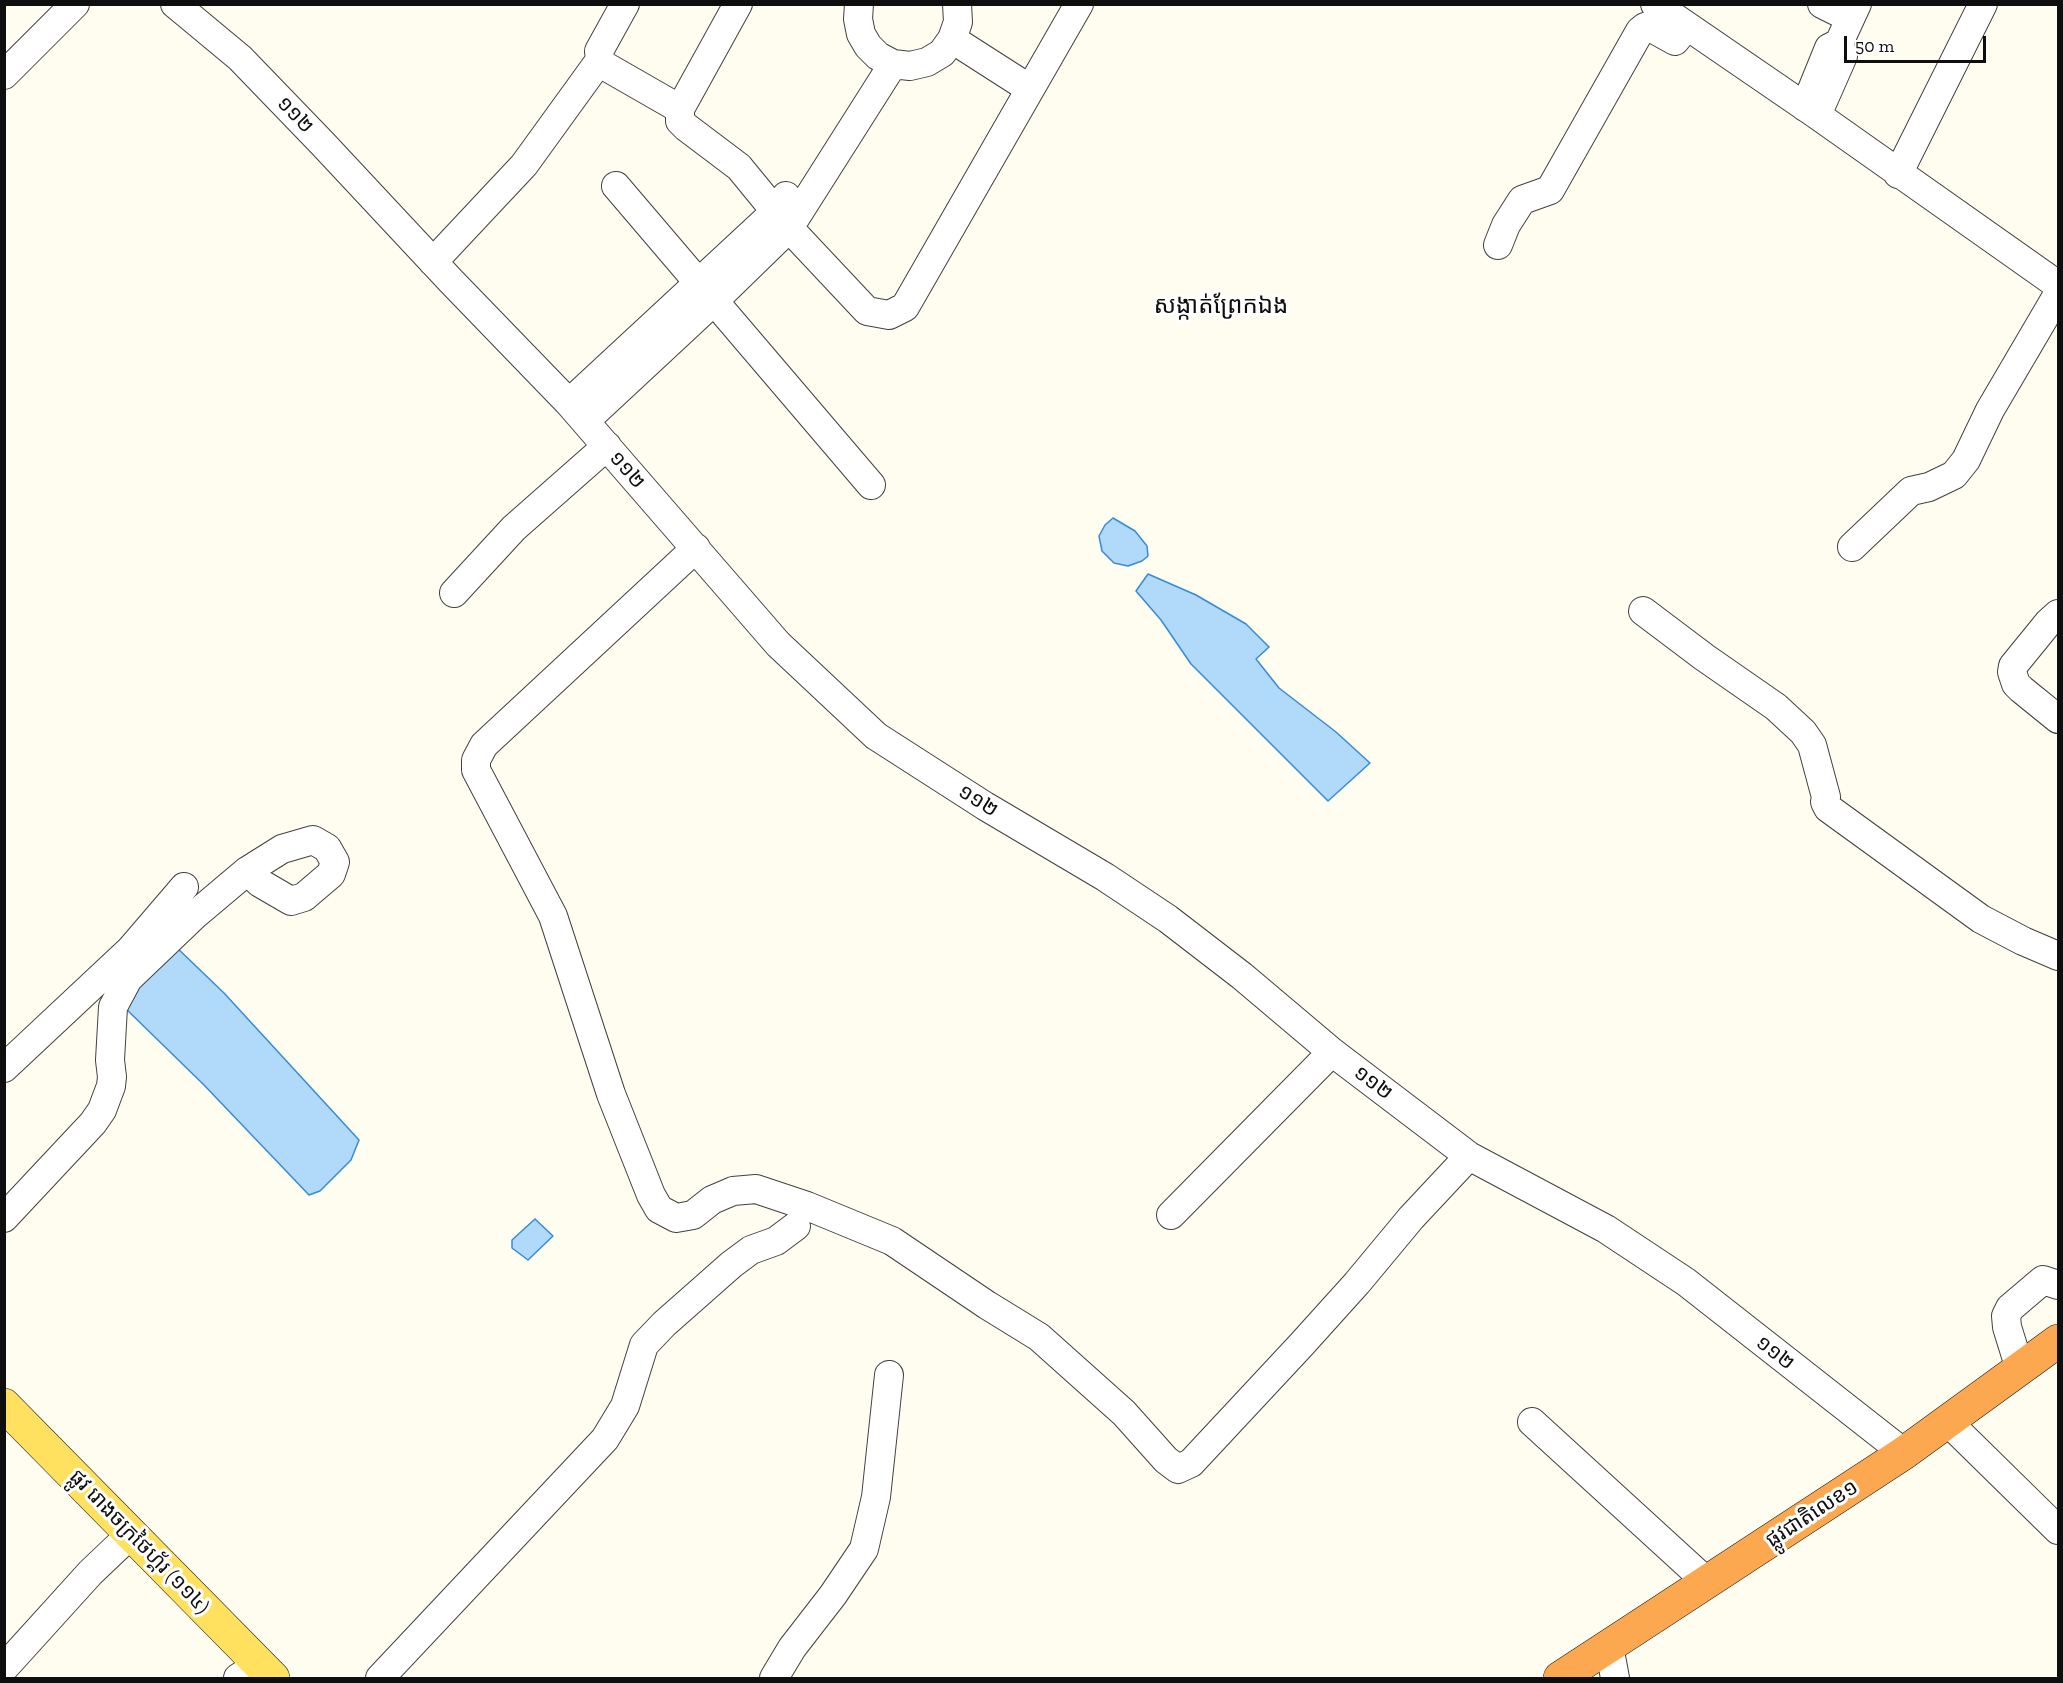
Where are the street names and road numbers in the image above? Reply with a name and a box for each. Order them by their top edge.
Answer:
street label: ១១២ [271,91,319,139]
street label: ១១២ [604,446,650,494]
street label: ១១២ [953,779,1003,823]
street label: ១១២ [1348,1060,1398,1106]
street label: ១១២ [1751,1330,1799,1376]
street label: ផ្លូវ រោងចក្រថៃហ្គ័រ (១១៤) [64,1465,214,1619]
street label: ផ្លូវជាតិលេខ១ [1761,1475,1863,1553]

